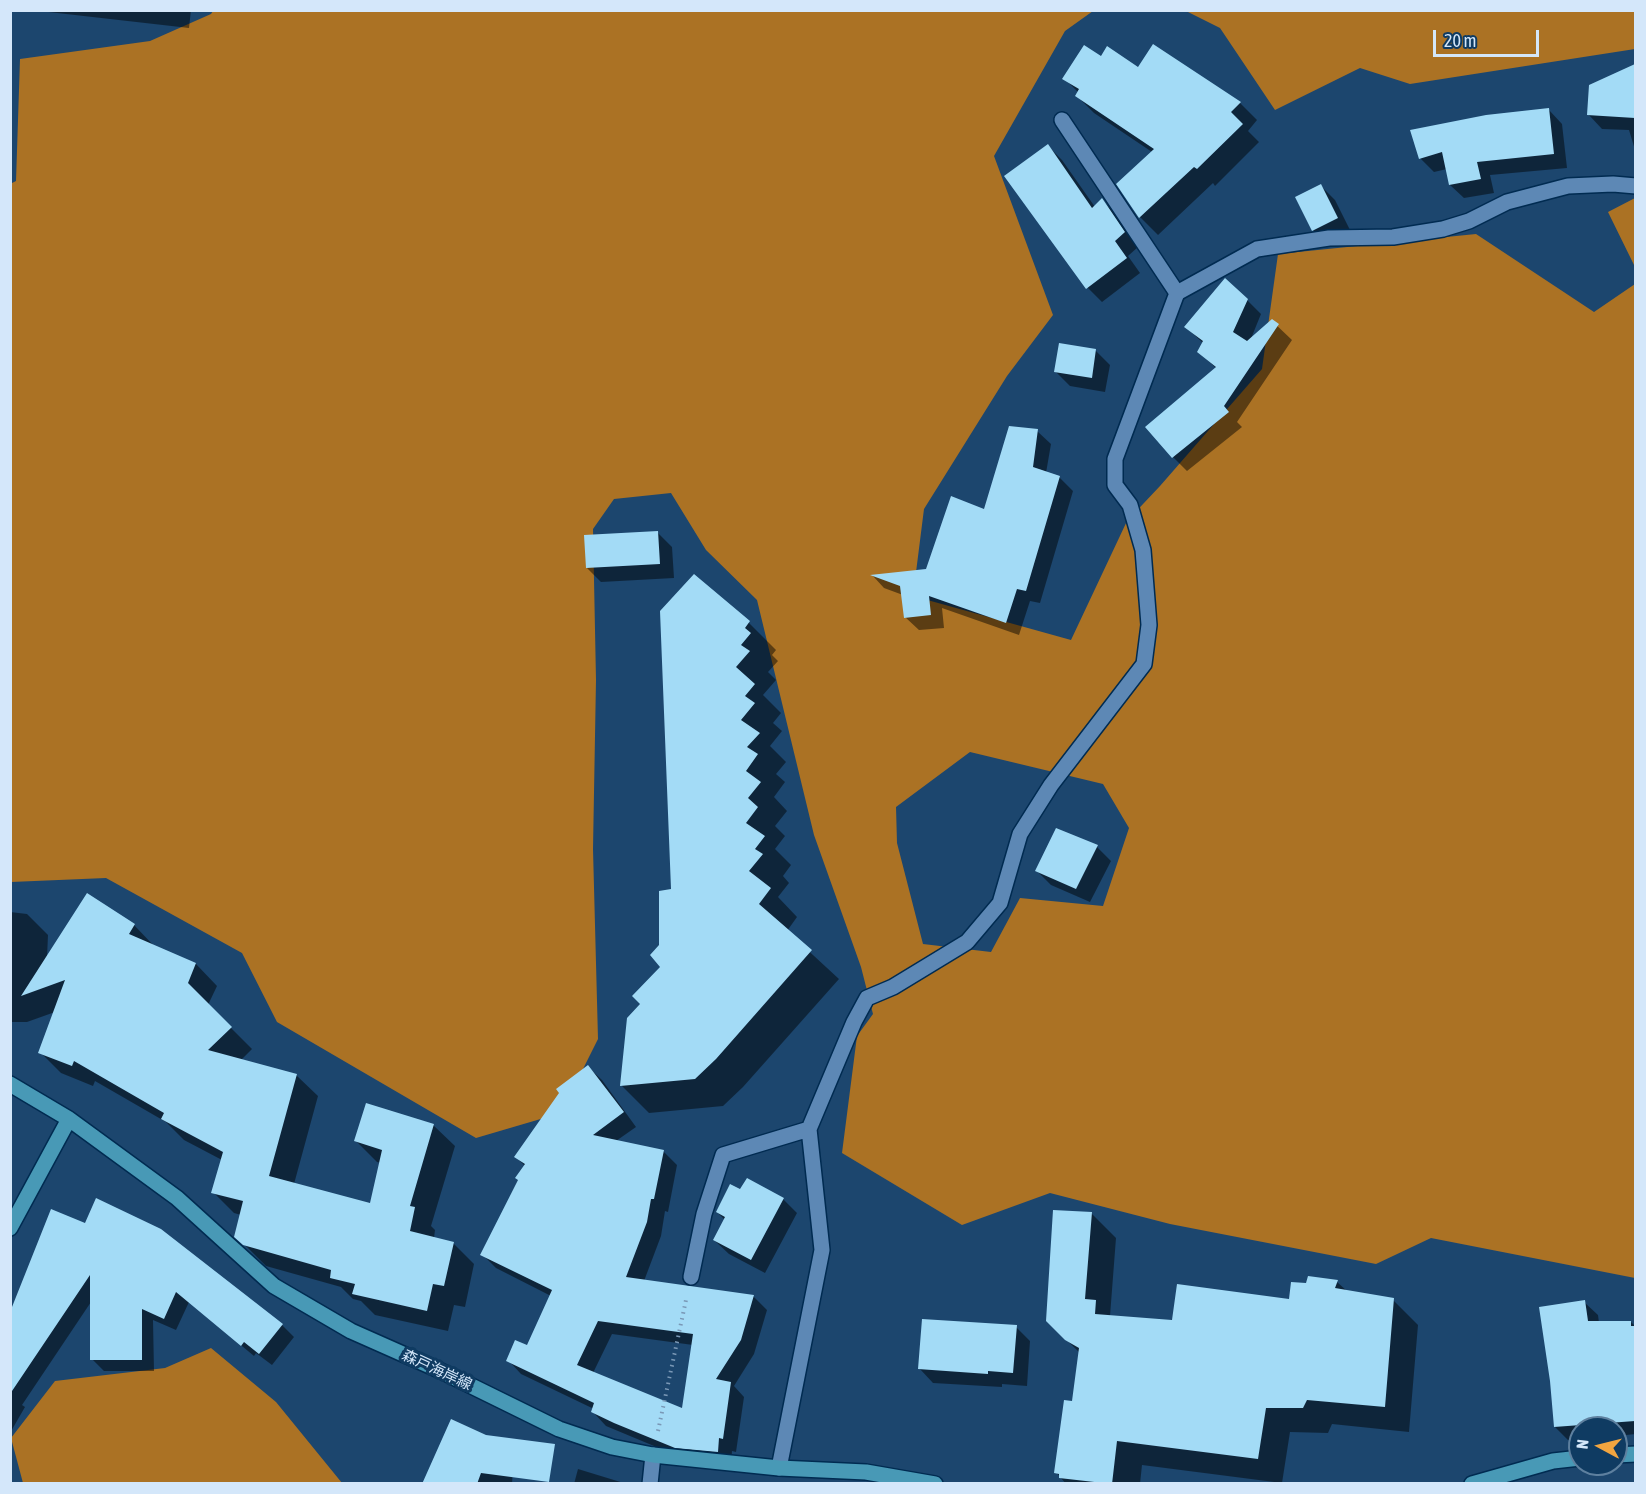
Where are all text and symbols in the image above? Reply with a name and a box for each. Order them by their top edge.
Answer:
scale bar [1436,18,1542,56]
text: 20 m [1444,30,1476,51]
street label: 森戸海岸線 [399,1346,475,1394]
north arrow [1568,1416,1628,1476]
text: N [1573,1438,1592,1450]

